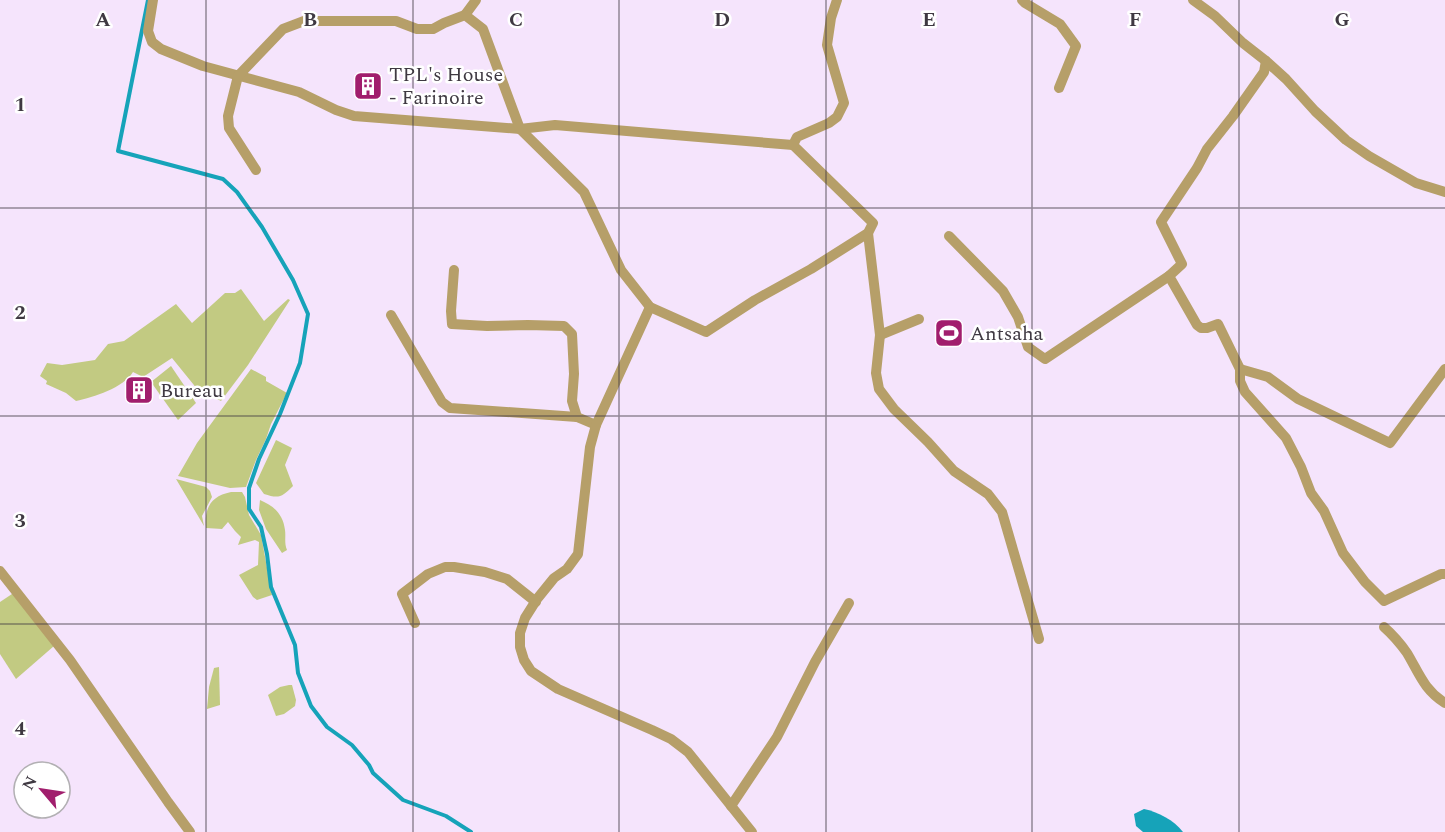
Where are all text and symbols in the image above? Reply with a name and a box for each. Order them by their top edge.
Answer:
text: A [95,5,111,35]
text: B [303,5,317,35]
text: C [509,5,523,35]
text: D [714,5,730,35]
text: E [922,5,936,35]
text: F [1129,5,1141,35]
text: G [1334,5,1350,35]
place label: TPL's House - Farinoire [389,60,503,113]
building icon: TPL's House - Farinoire [352,70,384,102]
text: 1 [14,90,26,120]
text: 2 [14,298,26,328]
sports icon: Antsaha [933,317,965,349]
place label: Antsaha [970,319,1044,349]
building icon: Bureau [123,374,155,406]
place label: Bureau [160,376,223,406]
text: 3 [14,506,26,536]
text: 4 [14,714,26,744]
north arrow [12,760,72,820]
text: N [16,772,43,795]

